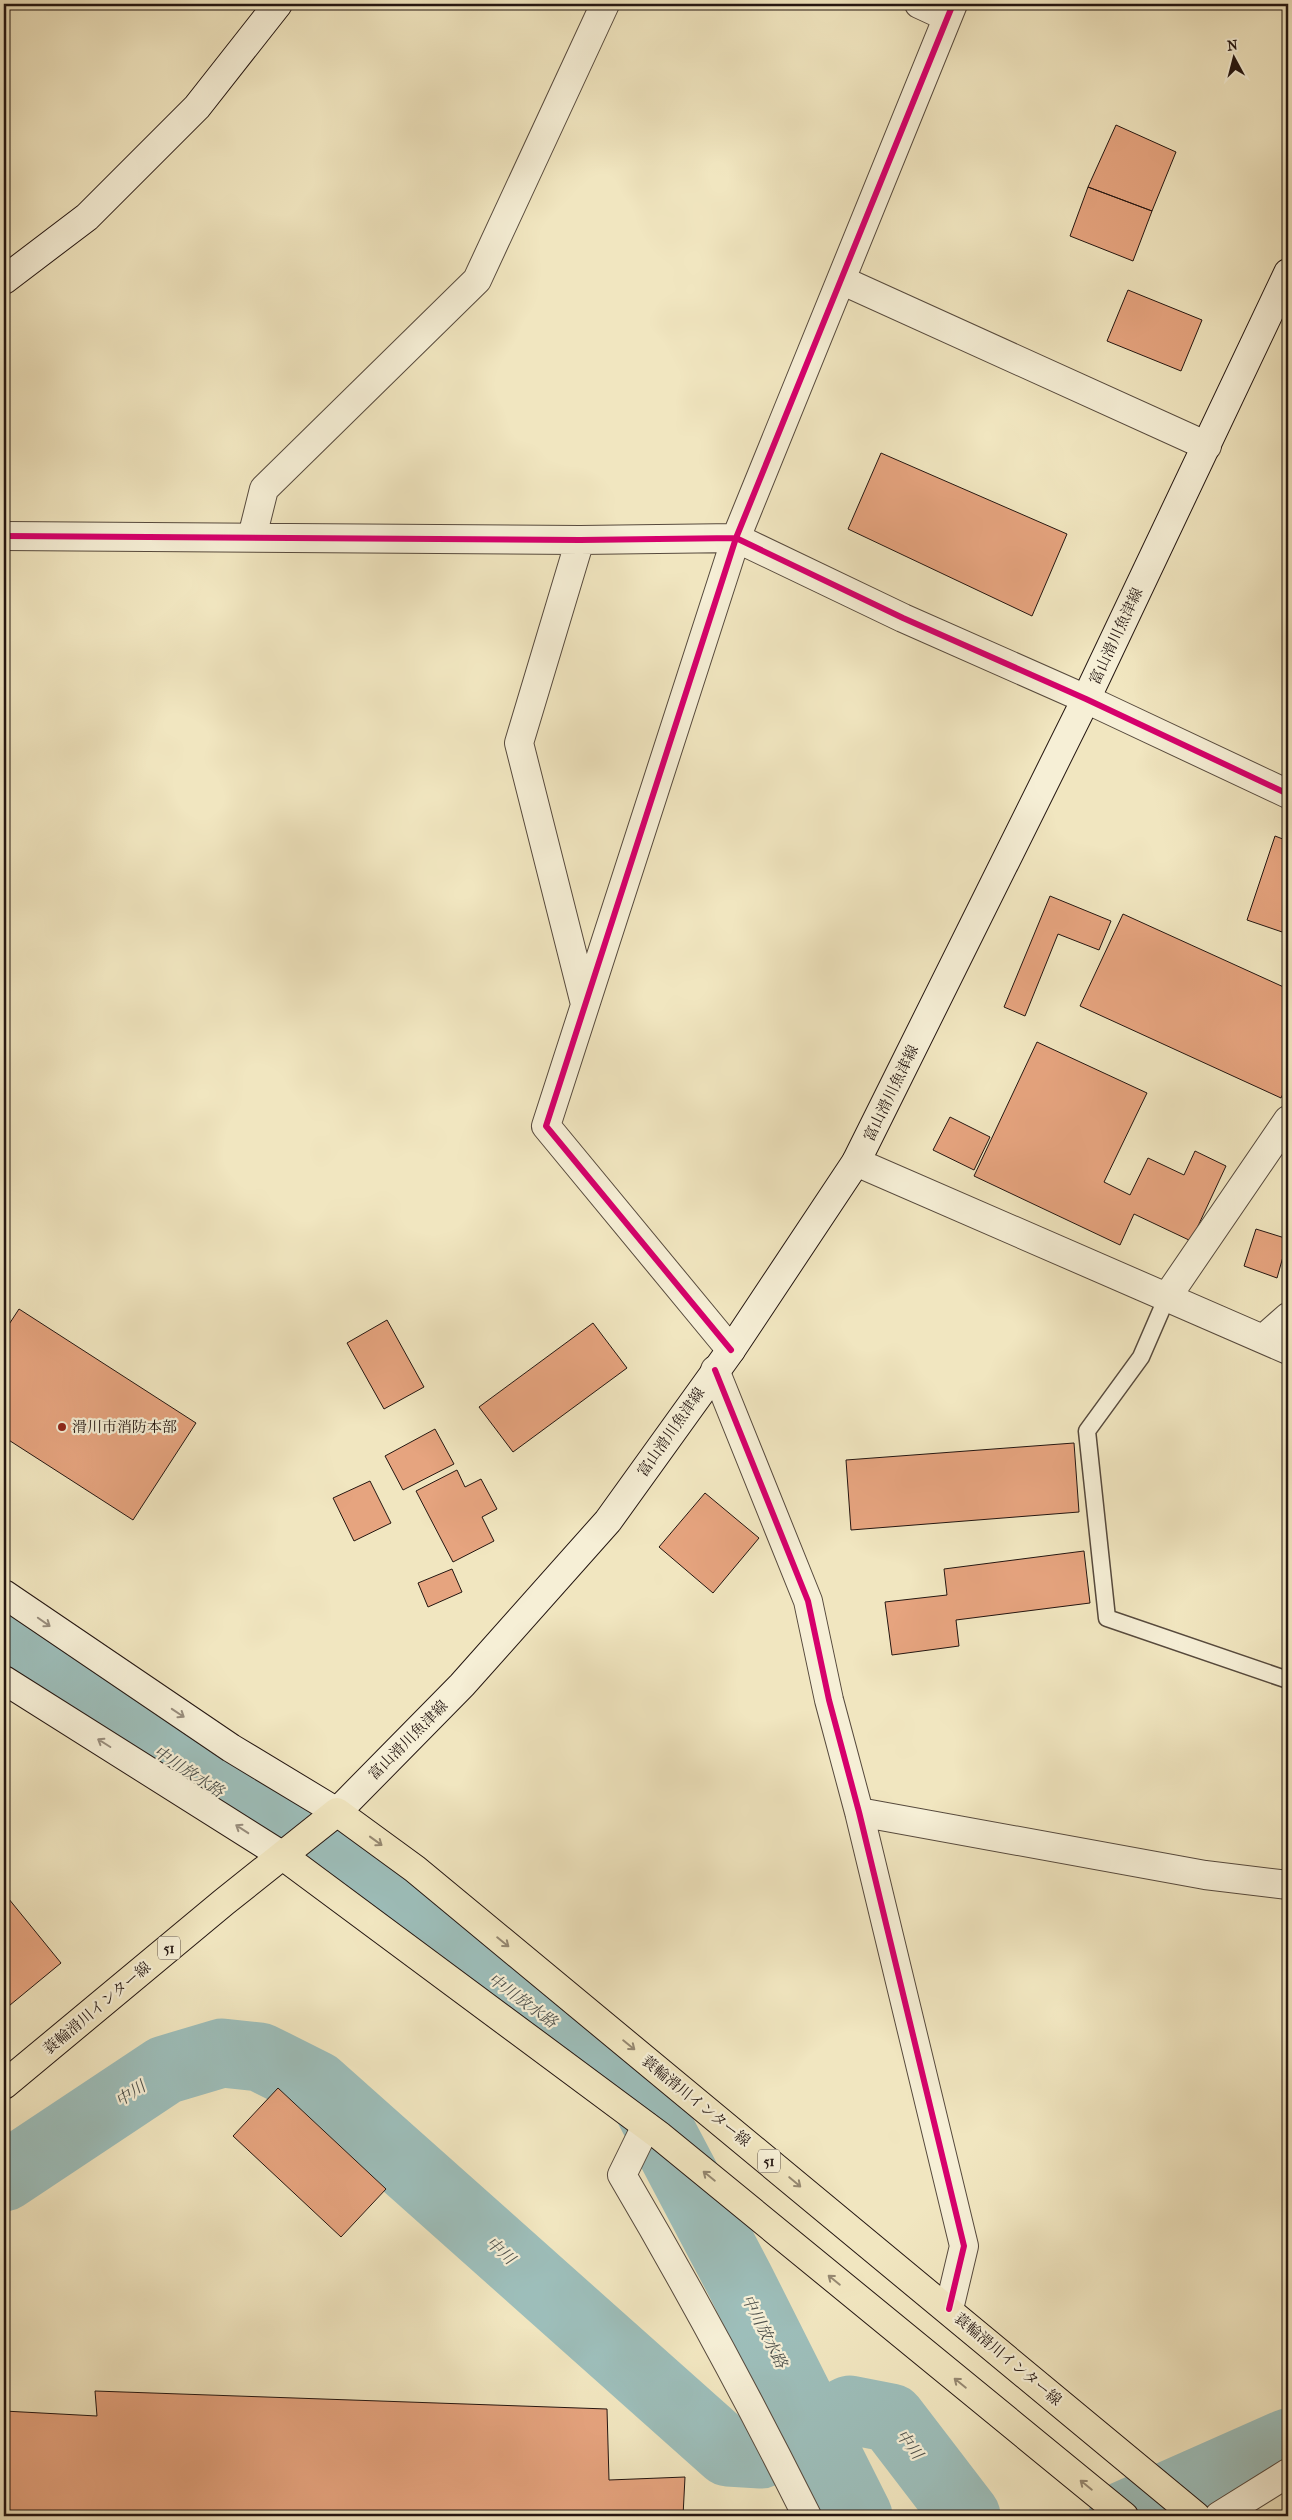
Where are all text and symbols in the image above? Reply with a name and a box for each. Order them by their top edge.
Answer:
north arrow [1210,32,1260,82]
text: N [1226,36,1239,55]
street label: 富山滑川魚津線 [1086,585,1146,687]
street label: 富山滑川魚津線 [860,1042,922,1144]
street label: 富山滑川魚津線 [634,1384,708,1480]
place label: 滑川市消防本部 [72,1418,177,1436]
marker: 滑川市消防本部 [56,1421,68,1433]
one-way arrow [36,1617,50,1627]
street label: 富山滑川魚津線 [365,1697,451,1783]
one-way arrow [171,1708,185,1718]
one-way arrow [98,1737,112,1747]
water label: 中川放水路 [150,1742,228,1802]
one-way arrow [235,1824,249,1834]
one-way arrow [369,1836,383,1846]
road number: 51 [158,1936,180,1960]
one-way arrow [497,1936,510,1948]
street label: 蓑輪滑川インター線 [40,1958,154,2058]
water label: 中川放水路 [485,1969,561,2032]
one-way arrow [622,2040,635,2051]
street label: 蓑輪滑川インター線 [638,2052,754,2150]
water label: 中川 [112,2076,151,2110]
road number: 51 [758,2150,780,2172]
one-way arrow [703,2171,716,2182]
one-way arrow [788,2176,801,2187]
water label: 中川 [482,2233,520,2269]
one-way arrow [828,2274,841,2285]
water label: 中川放水路 [738,2291,792,2372]
street label: 蓑輪滑川インター線 [951,2309,1065,2409]
one-way arrow [954,2377,967,2388]
water label: 中川 [892,2426,928,2464]
one-way arrow [1080,2480,1093,2491]

